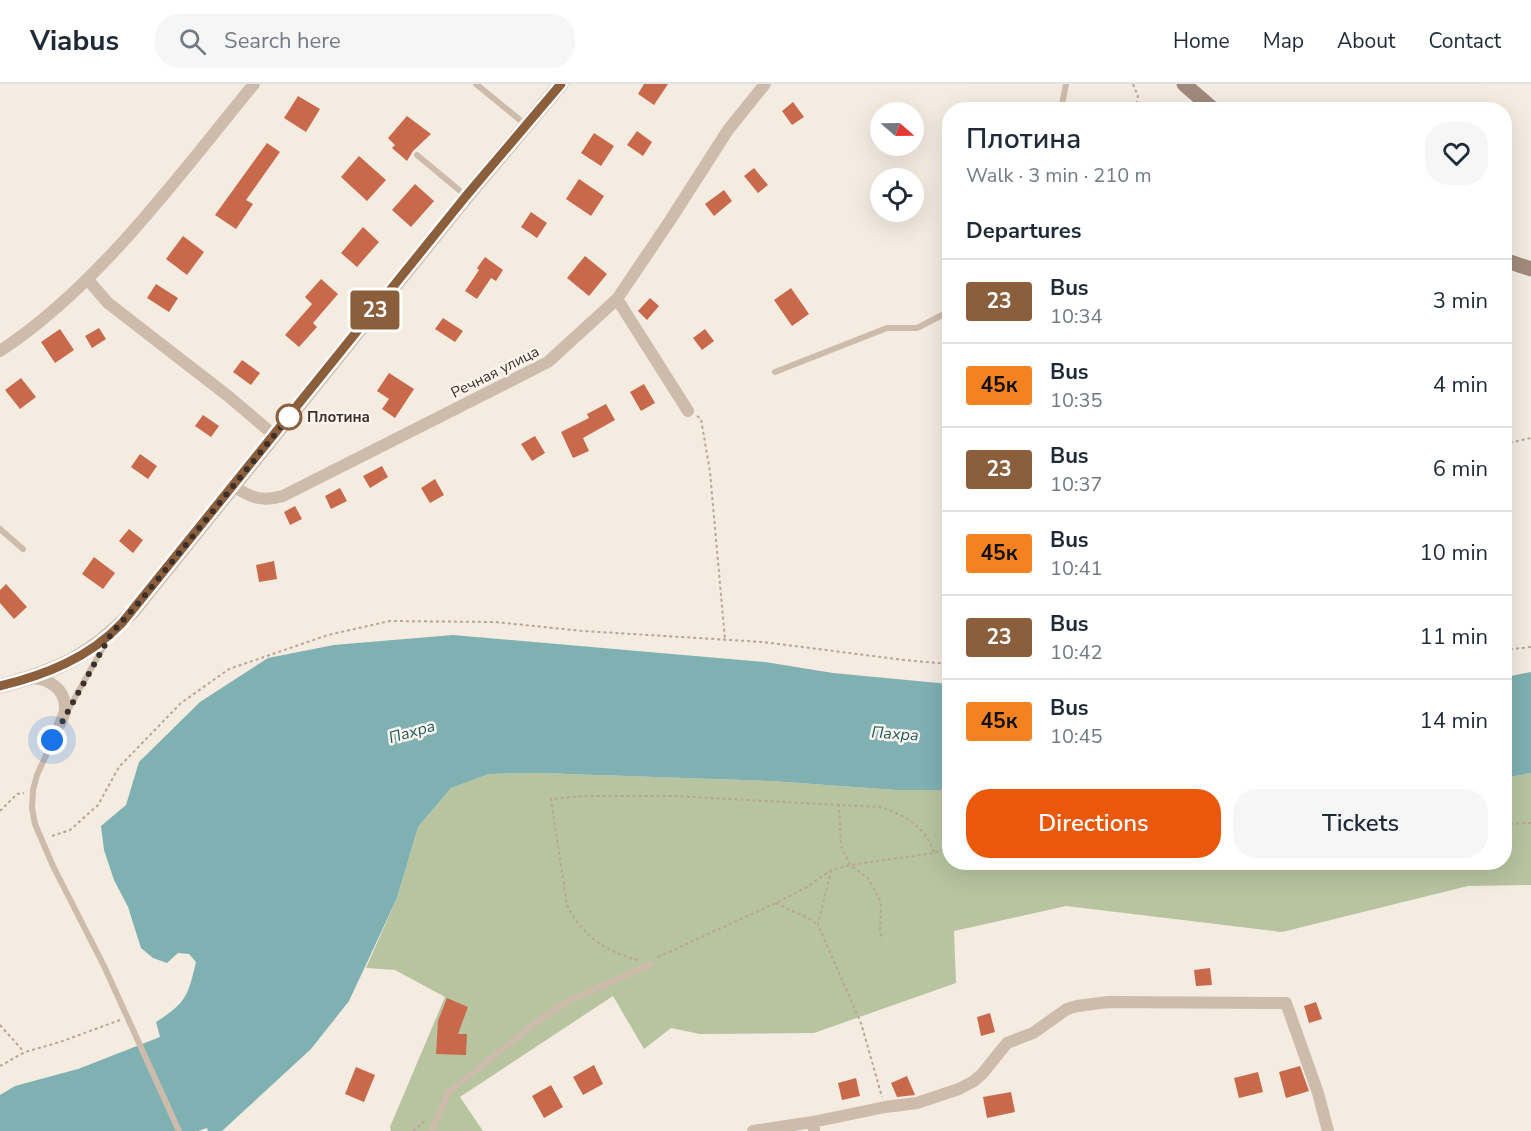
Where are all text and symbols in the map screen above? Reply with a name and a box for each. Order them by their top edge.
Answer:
search box [155,14,575,68]
text: Viabus [30,22,119,60]
icon: search [176,25,209,58]
text: Search here [224,26,341,56]
text: Home [1173,27,1230,55]
text: Map [1263,27,1304,55]
text: About [1337,27,1395,55]
text: Contact [1428,27,1501,55]
north arrow [870,102,924,156]
map controls [870,102,924,222]
text: Плотина [966,120,1081,158]
button: heart [1425,122,1488,185]
text: Walk · 3 min · 210 m [966,162,1152,189]
button: locate [870,168,924,222]
text: Departures [966,216,1081,246]
text: Bus [1050,273,1089,303]
text: 3 min [1433,286,1488,316]
text: 23 [986,287,1012,315]
line badge: 23 [348,290,402,330]
text: 23 [362,296,388,324]
text: 10:34 [1050,303,1103,330]
street label: Речная улица [448,341,542,403]
text: Bus [1050,357,1089,387]
text: 4 min [1433,370,1488,400]
text: 45к [981,371,1017,399]
text: 10:35 [1050,387,1103,414]
marker: Плотина [276,404,302,430]
place label: Плотина [307,407,370,427]
text: Bus [1050,441,1089,471]
text: 6 min [1433,454,1488,484]
text: 23 [986,455,1012,483]
text: 10:37 [1050,471,1103,498]
text: Bus [1050,525,1089,555]
text: 10 min [1420,538,1488,568]
text: 45к [981,539,1017,567]
text: 10:41 [1050,555,1103,582]
text: Bus [1050,609,1089,639]
text: 11 min [1420,622,1488,652]
text: 23 [986,623,1012,651]
text: 10:42 [1050,639,1103,666]
text: Bus [1050,693,1089,723]
text: 14 min [1420,706,1488,736]
text: 45к [981,707,1017,735]
water label: Пахра [386,715,438,749]
water label: Пахра [871,721,919,747]
text: 10:45 [1050,723,1103,750]
your location [37,725,67,755]
button: Directions [966,789,1221,858]
button: Tickets [1233,789,1488,858]

